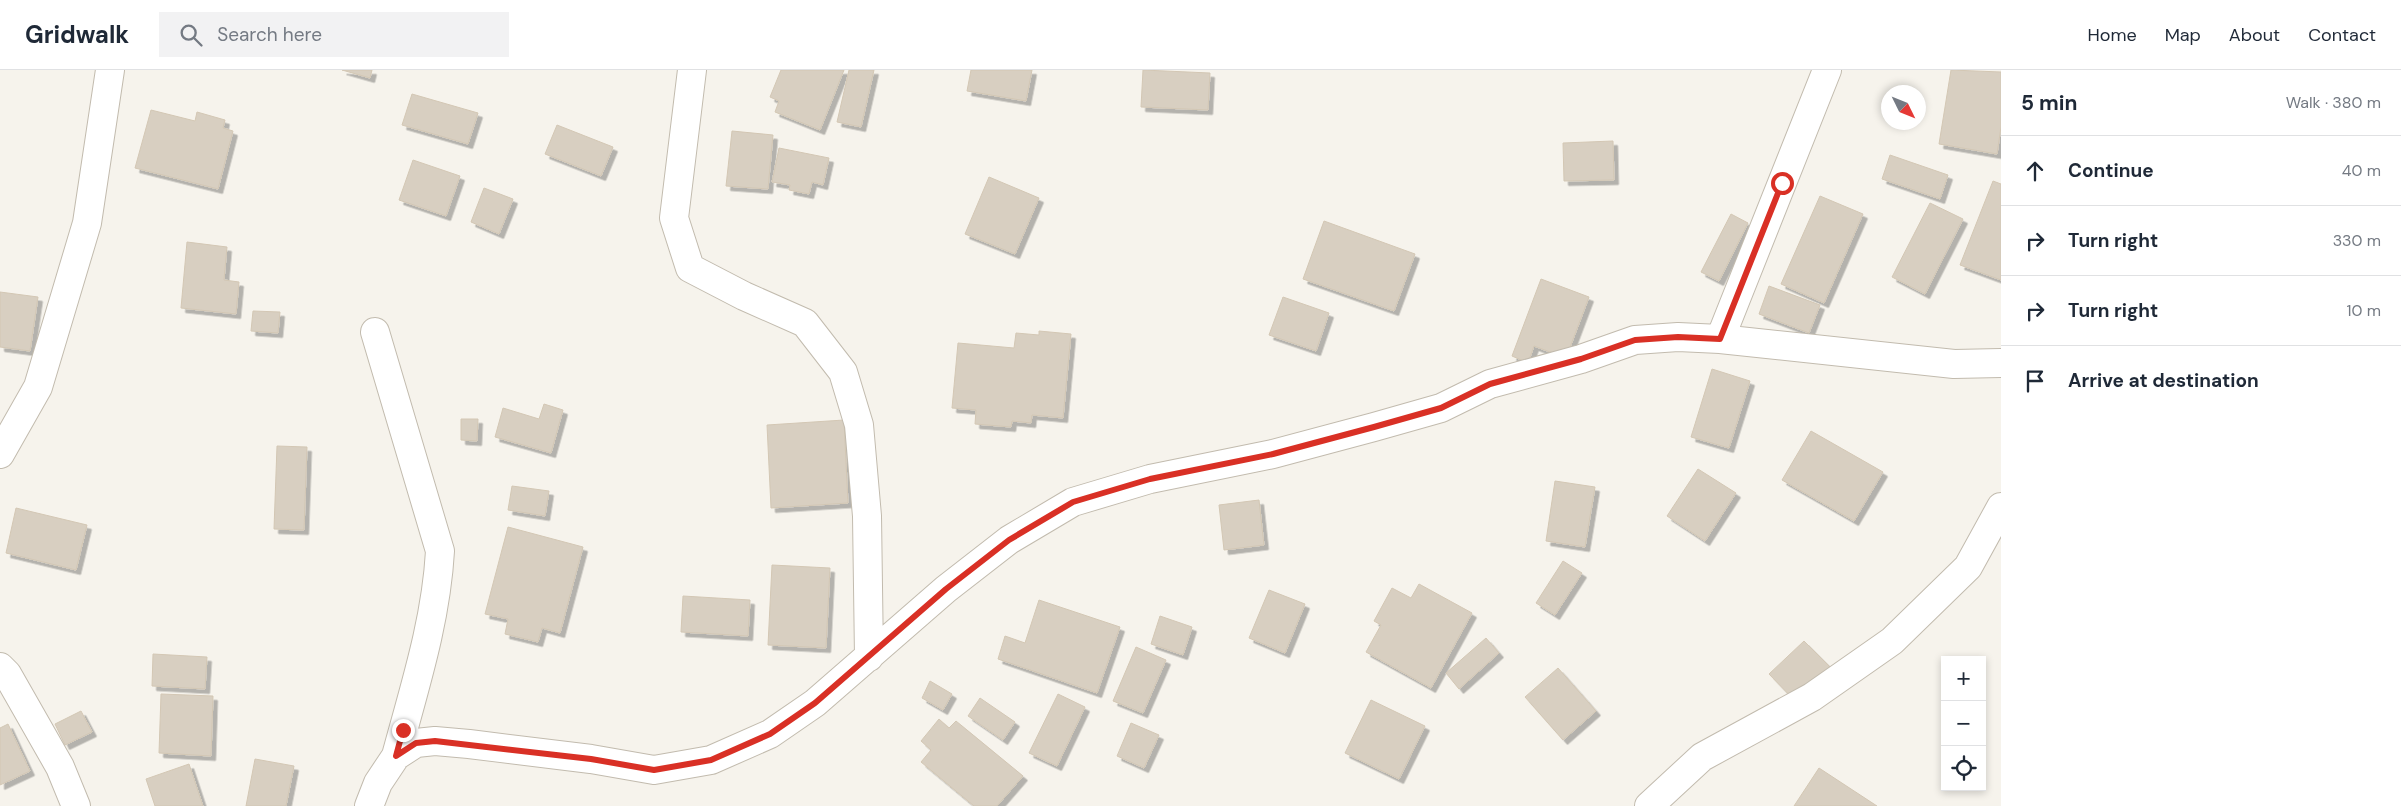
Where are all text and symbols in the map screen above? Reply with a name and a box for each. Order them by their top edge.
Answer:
search box [159,12,509,57]
text: Gridwalk [25,19,129,50]
icon: search [177,21,205,49]
text: Search here [217,22,322,47]
text: Home [2087,23,2137,47]
text: Map [2165,23,2201,47]
text: About [2229,23,2280,47]
text: Contact [2308,23,2376,47]
north arrow [1881,85,1926,130]
text: 5 min [2021,89,2077,117]
text: Walk · 380 m [2286,92,2381,113]
icon: ahead [2021,157,2049,185]
text: Continue [2068,158,2154,183]
text: 40 m [2342,160,2381,181]
route start [1771,172,1794,195]
icon: right [2021,227,2049,255]
text: Turn right [2068,228,2158,253]
text: 330 m [2333,230,2381,251]
icon: right [2021,297,2049,325]
text: Turn right [2068,298,2158,323]
text: 10 m [2347,300,2381,321]
icon: arrive [2021,367,2049,395]
text: Arrive at destination [2068,368,2259,393]
map controls [1941,656,1986,791]
button: + [1941,656,1986,701]
button: − [1941,701,1986,746]
route end [392,719,415,742]
button: locate [1941,746,1986,791]

